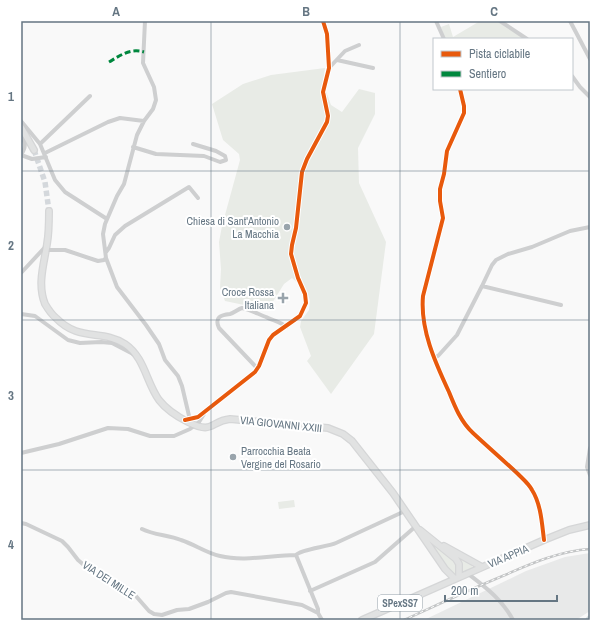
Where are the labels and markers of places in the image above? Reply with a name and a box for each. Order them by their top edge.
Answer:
place label: Chiesa di Sant'Antonio La Macchia [187,214,279,241]
marker: Chiesa di Sant'Antonio La Macchia [282,222,292,232]
place label: Croce Rossa Italiana [222,285,274,312]
marker: Croce Rossa Italiana [277,292,289,304]
place label: Parrocchia Beata Vergine del Rosario [241,444,321,471]
marker: Parrocchia Beata Vergine del Rosario [228,452,238,462]

